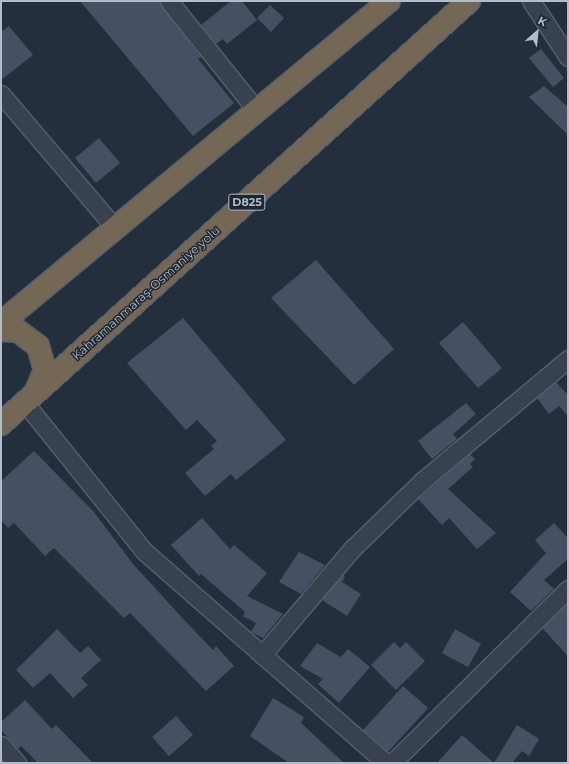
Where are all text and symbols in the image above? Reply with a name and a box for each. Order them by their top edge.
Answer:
north arrow [517,12,557,52]
text: K [536,13,549,29]
road number: D825 [228,193,266,211]
street label: Kahramanmaraş-Osmaniye yolu [69,223,223,363]

